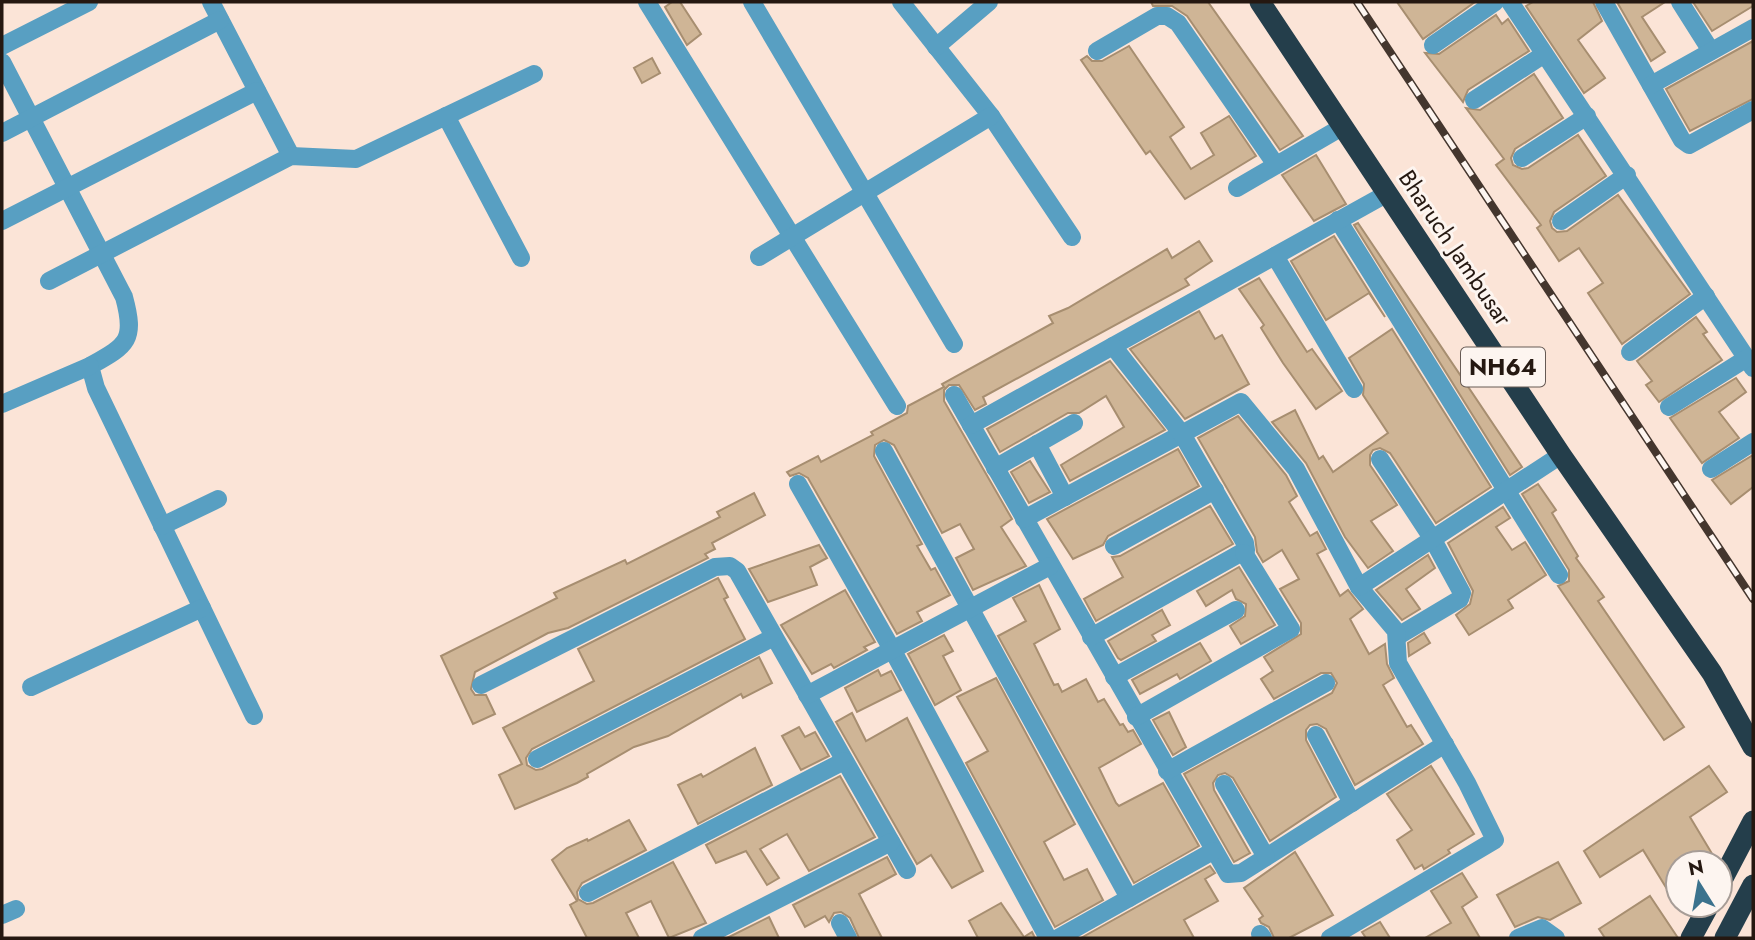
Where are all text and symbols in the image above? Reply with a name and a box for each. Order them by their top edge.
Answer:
street label: Bharuch Jambusar [1390,163,1521,333]
road number: NH64 [1461,348,1545,386]
north arrow [1664,849,1734,919]
text: N [1686,853,1706,882]

